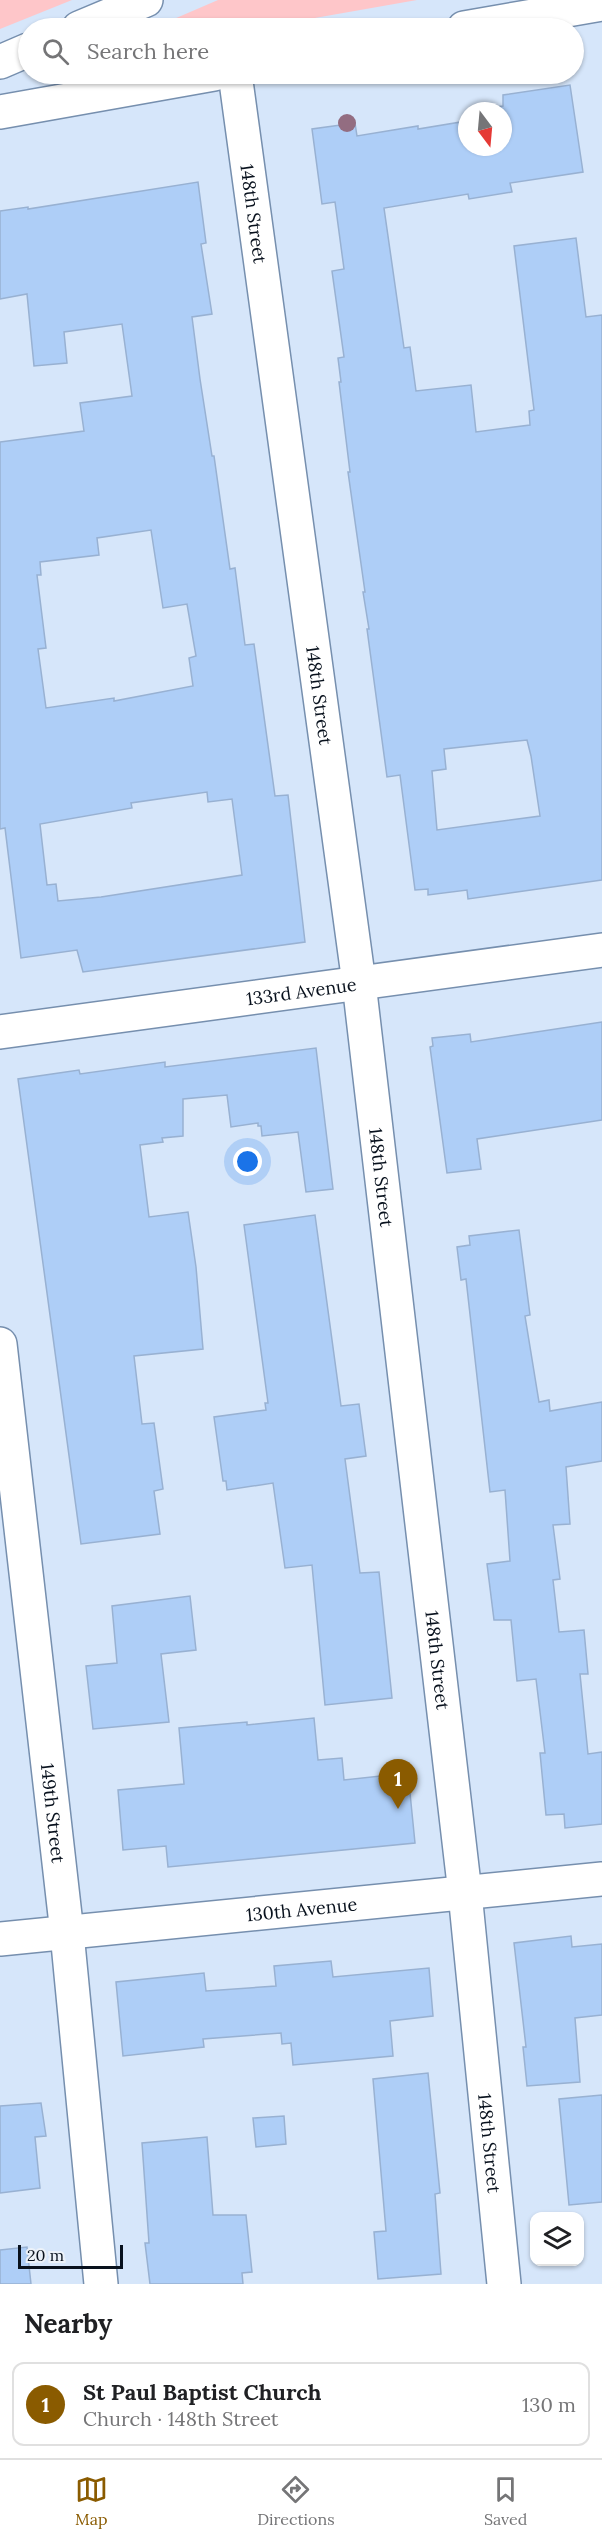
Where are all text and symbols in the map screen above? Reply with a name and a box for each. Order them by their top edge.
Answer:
search box [18,18,584,84]
icon: search [39,35,72,68]
text: Search here [87,37,209,65]
north arrow [458,102,512,156]
street label: 148th Street [236,163,272,265]
street label: 148th Street [302,644,338,746]
street label: 133rd Avenue [245,972,358,1010]
street label: 148th Street [364,1126,399,1228]
your location [233,1147,262,1176]
street label: 148th Street [421,1609,455,1711]
pin: 1 [378,1760,418,1809]
street label: 149th Street [36,1762,70,1864]
street label: 130th Avenue [245,1892,358,1926]
street label: 148th Street [474,2092,506,2194]
map controls [530,2212,584,2266]
button: layers [530,2212,584,2266]
scale bar [18,2242,123,2270]
text: 20 m [27,2245,64,2265]
text: Nearby [24,2307,112,2340]
text: St Paul Baptist Church [83,2378,321,2406]
text: 1 [41,2392,50,2417]
text: 130 m [522,2392,576,2417]
text: Church · 148th Street [83,2406,279,2431]
tab: Map [75,2473,108,2529]
tab: Directions [257,2473,335,2529]
tab: Saved [484,2473,527,2529]

